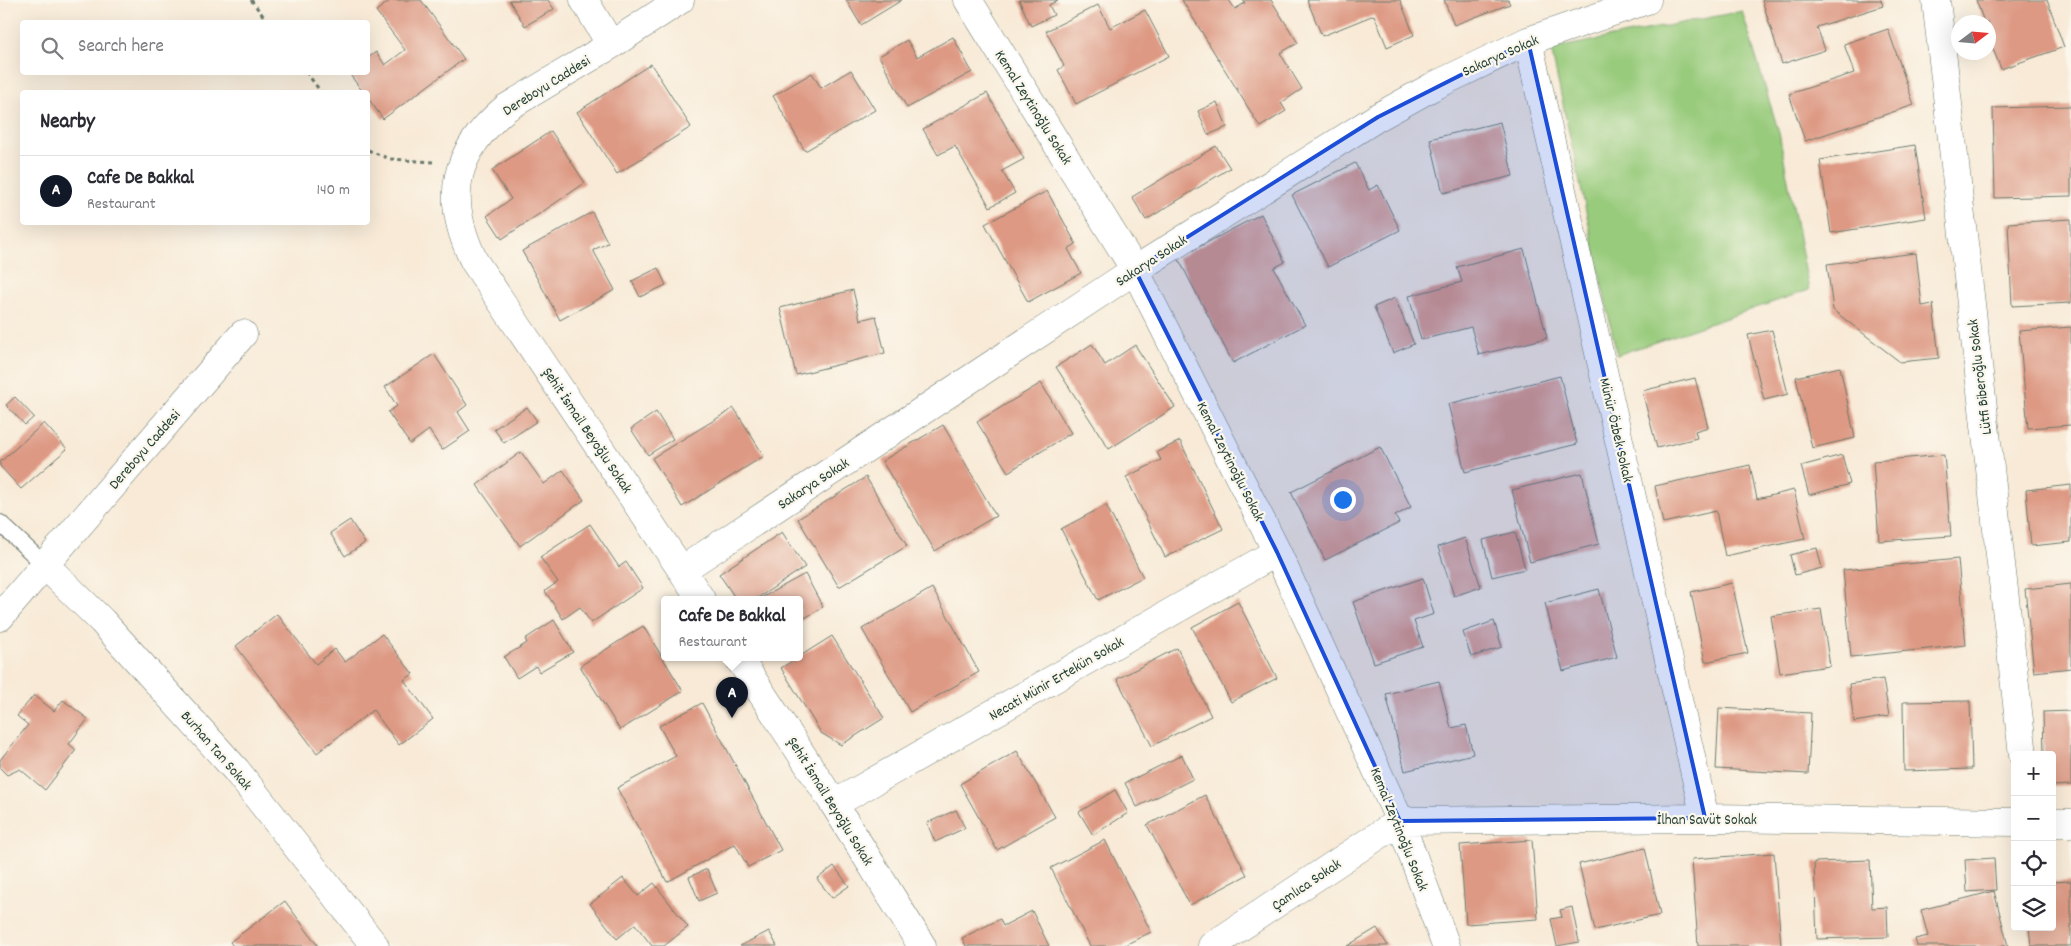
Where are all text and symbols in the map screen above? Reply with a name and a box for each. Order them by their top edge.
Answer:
north arrow [1951,15,1996,60]
search box [20,20,370,75]
street label: Sakarya Sokak [1459,30,1543,83]
icon: search [38,34,66,62]
text: Search here [78,34,164,61]
street label: Kemal Zeytinoğlu Sokak [988,46,1077,170]
street label: Dereboyu Caddesi [499,51,595,122]
text: Nearby [40,108,95,138]
text: Cafe De Bakkal [87,166,194,193]
text: A [52,179,60,202]
text: 140 m [316,179,350,202]
text: Restaurant [87,193,156,216]
street label: Sakarya Sokak [1112,230,1192,293]
street label: Lütfi Biberoğlu Sokak [1963,318,1999,436]
street label: Şehit İsmail Beyoğlu Sokak [536,364,637,499]
street label: Münür Özbek Sokak [1592,376,1638,485]
street label: Kemal Zeytinoğlu Sokak [1190,398,1269,526]
street label: Dereboyu Caddesi [104,405,187,495]
street label: Sakarya Sokak [774,453,854,516]
your location [1330,487,1356,513]
popup [661,596,803,661]
text: Cafe De Bakkal [678,604,786,631]
text: Restaurant [678,631,747,654]
street label: Necati Münir Ertekün Sokak [985,632,1129,727]
pin: A [716,677,748,718]
street label: Burhan Tan Sokak [175,707,256,796]
street label: Şehit İsmail Beyoğlu Sokak [781,733,878,871]
map controls [2011,751,2056,931]
button: + [2011,751,2056,796]
street label: Kemal Zeytinoğlu Sokak [1363,765,1433,895]
button: − [2011,796,2056,841]
street label: İlhan Savüt Sokak [1657,810,1757,832]
button: locate [2011,841,2056,886]
street label: Çamlıca Sokak [1268,854,1346,917]
button: layers [2011,886,2056,931]

